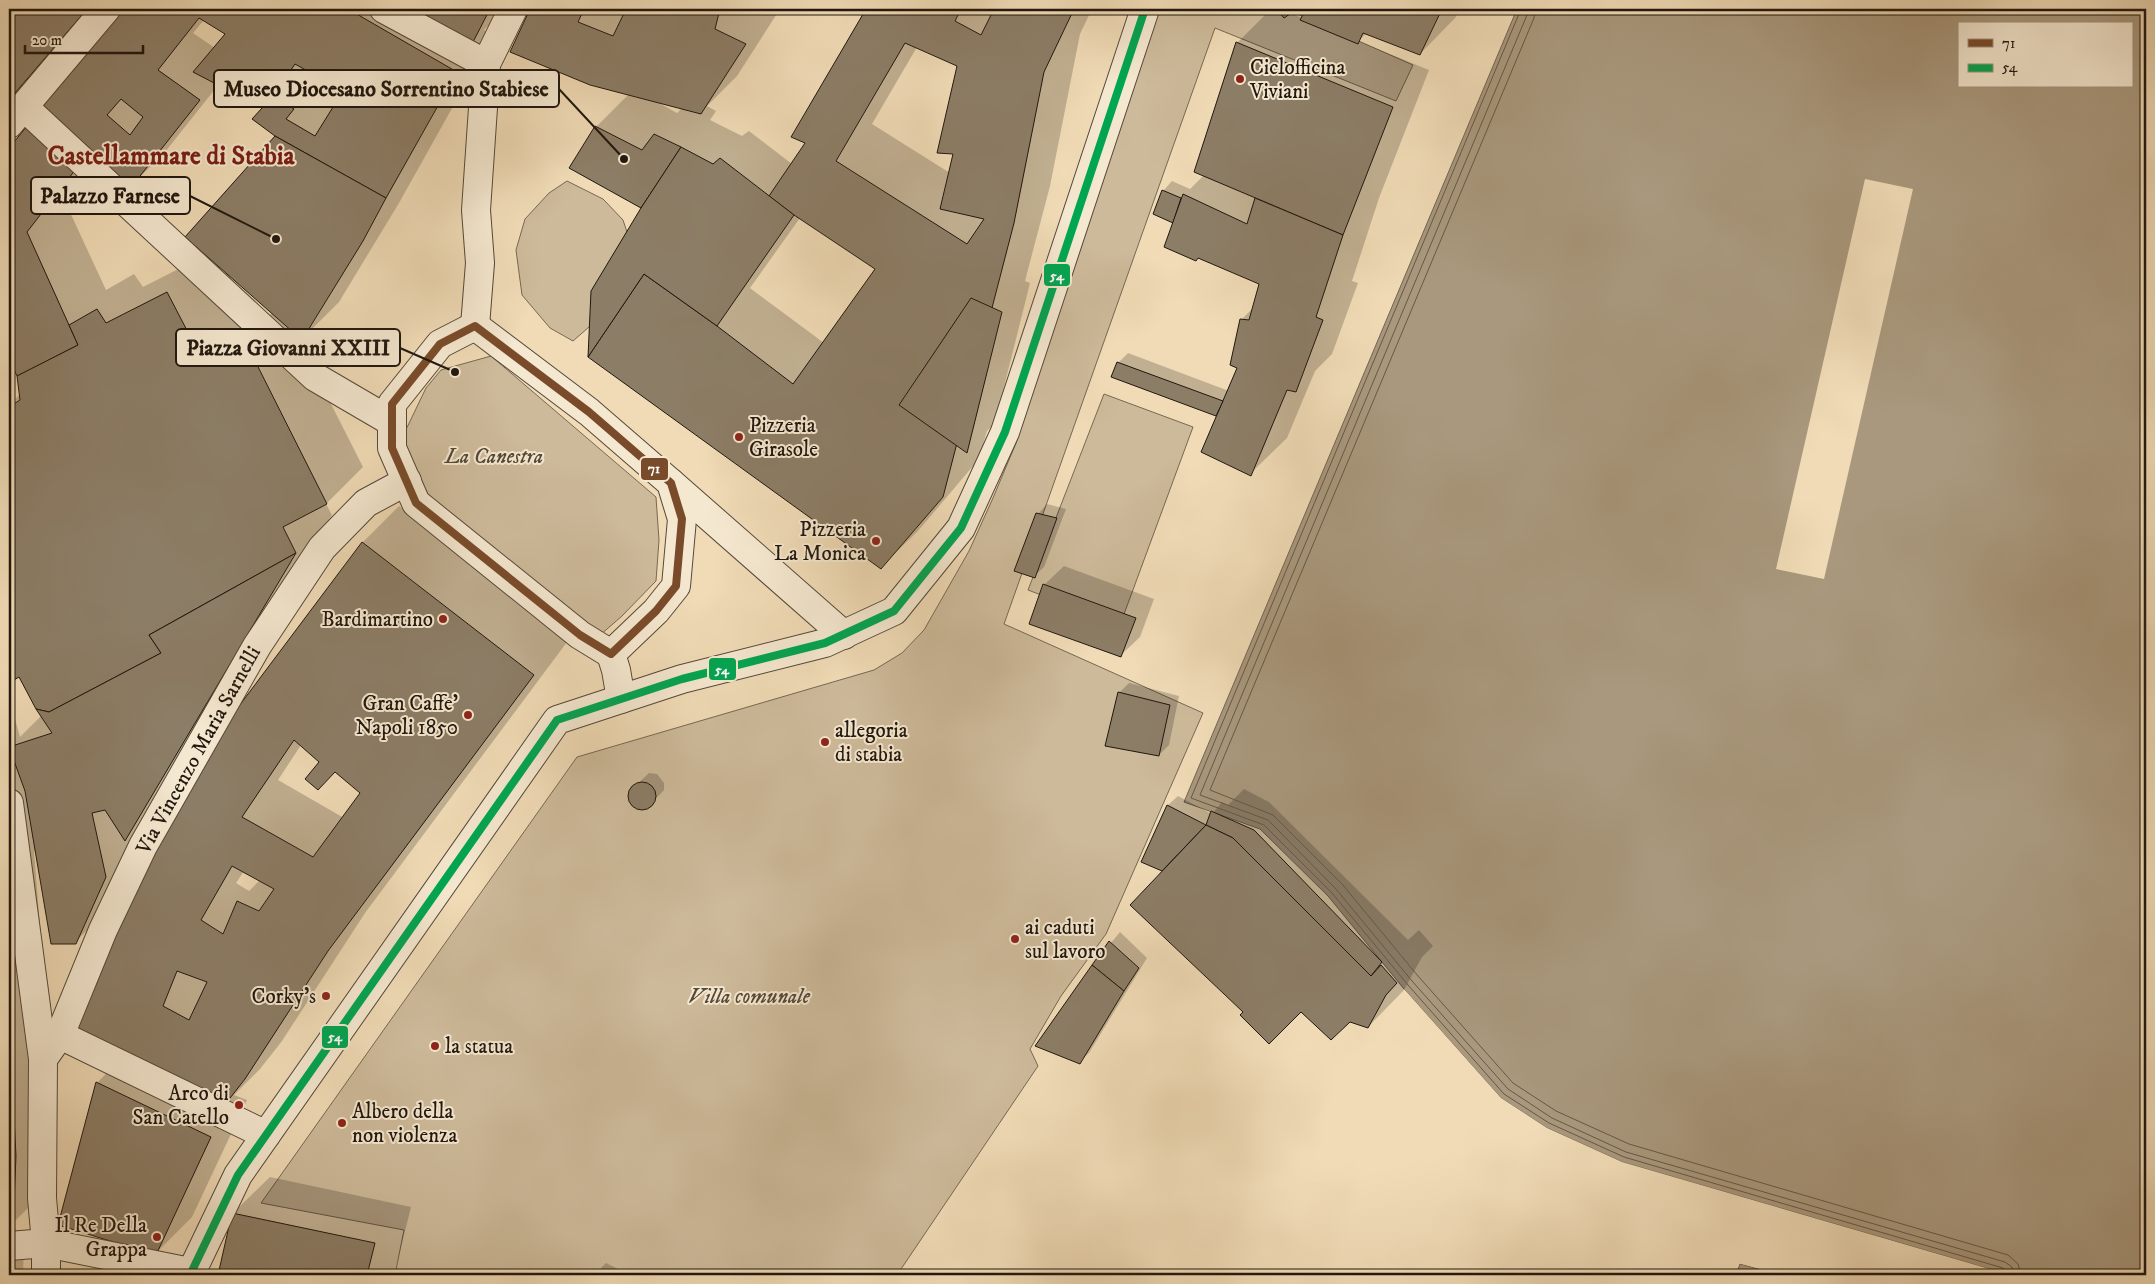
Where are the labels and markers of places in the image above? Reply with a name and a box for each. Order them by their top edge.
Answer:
place label: Ciclofficina Viviani [1249,55,1346,105]
callout: Museo Diocesano Sorrentino Stabiese [214,70,559,107]
marker: Ciclofficina Viviani [1234,73,1246,85]
callout: Palazzo Farnese [31,177,190,214]
callout: Piazza Giovanni XXIII [176,329,400,366]
place label: Pizzeria Girasole [749,413,818,463]
marker: Pizzeria Girasole [733,431,745,443]
place label: Pizzeria La Monica [774,517,866,567]
marker: Pizzeria La Monica [870,535,882,547]
place label: Bardimartino [321,607,433,633]
marker: Bardimartino [437,613,449,625]
place label: Gran Caffe’ Napoli 1850 [355,691,458,741]
marker: Gran Caffe’ Napoli 1850 [462,709,474,721]
place label: allegoria di stabia [835,718,908,768]
marker: allegoria di stabia [819,736,831,748]
place label: ai caduti sul lavoro [1025,915,1105,965]
marker: ai caduti sul lavoro [1009,933,1021,945]
place label: Corky's [251,984,316,1010]
marker: Corky's [320,990,332,1002]
place label: la statua [445,1034,513,1060]
marker: la statua [429,1040,441,1052]
place label: Arco di San Catello [133,1081,229,1131]
marker: Arco di San Catello [233,1099,245,1111]
place label: Albero della non violenza [352,1099,457,1149]
marker: Albero della non violenza [336,1117,348,1129]
place label: Il Re Della Grappa [55,1213,147,1263]
marker: Il Re Della Grappa [151,1231,163,1243]

